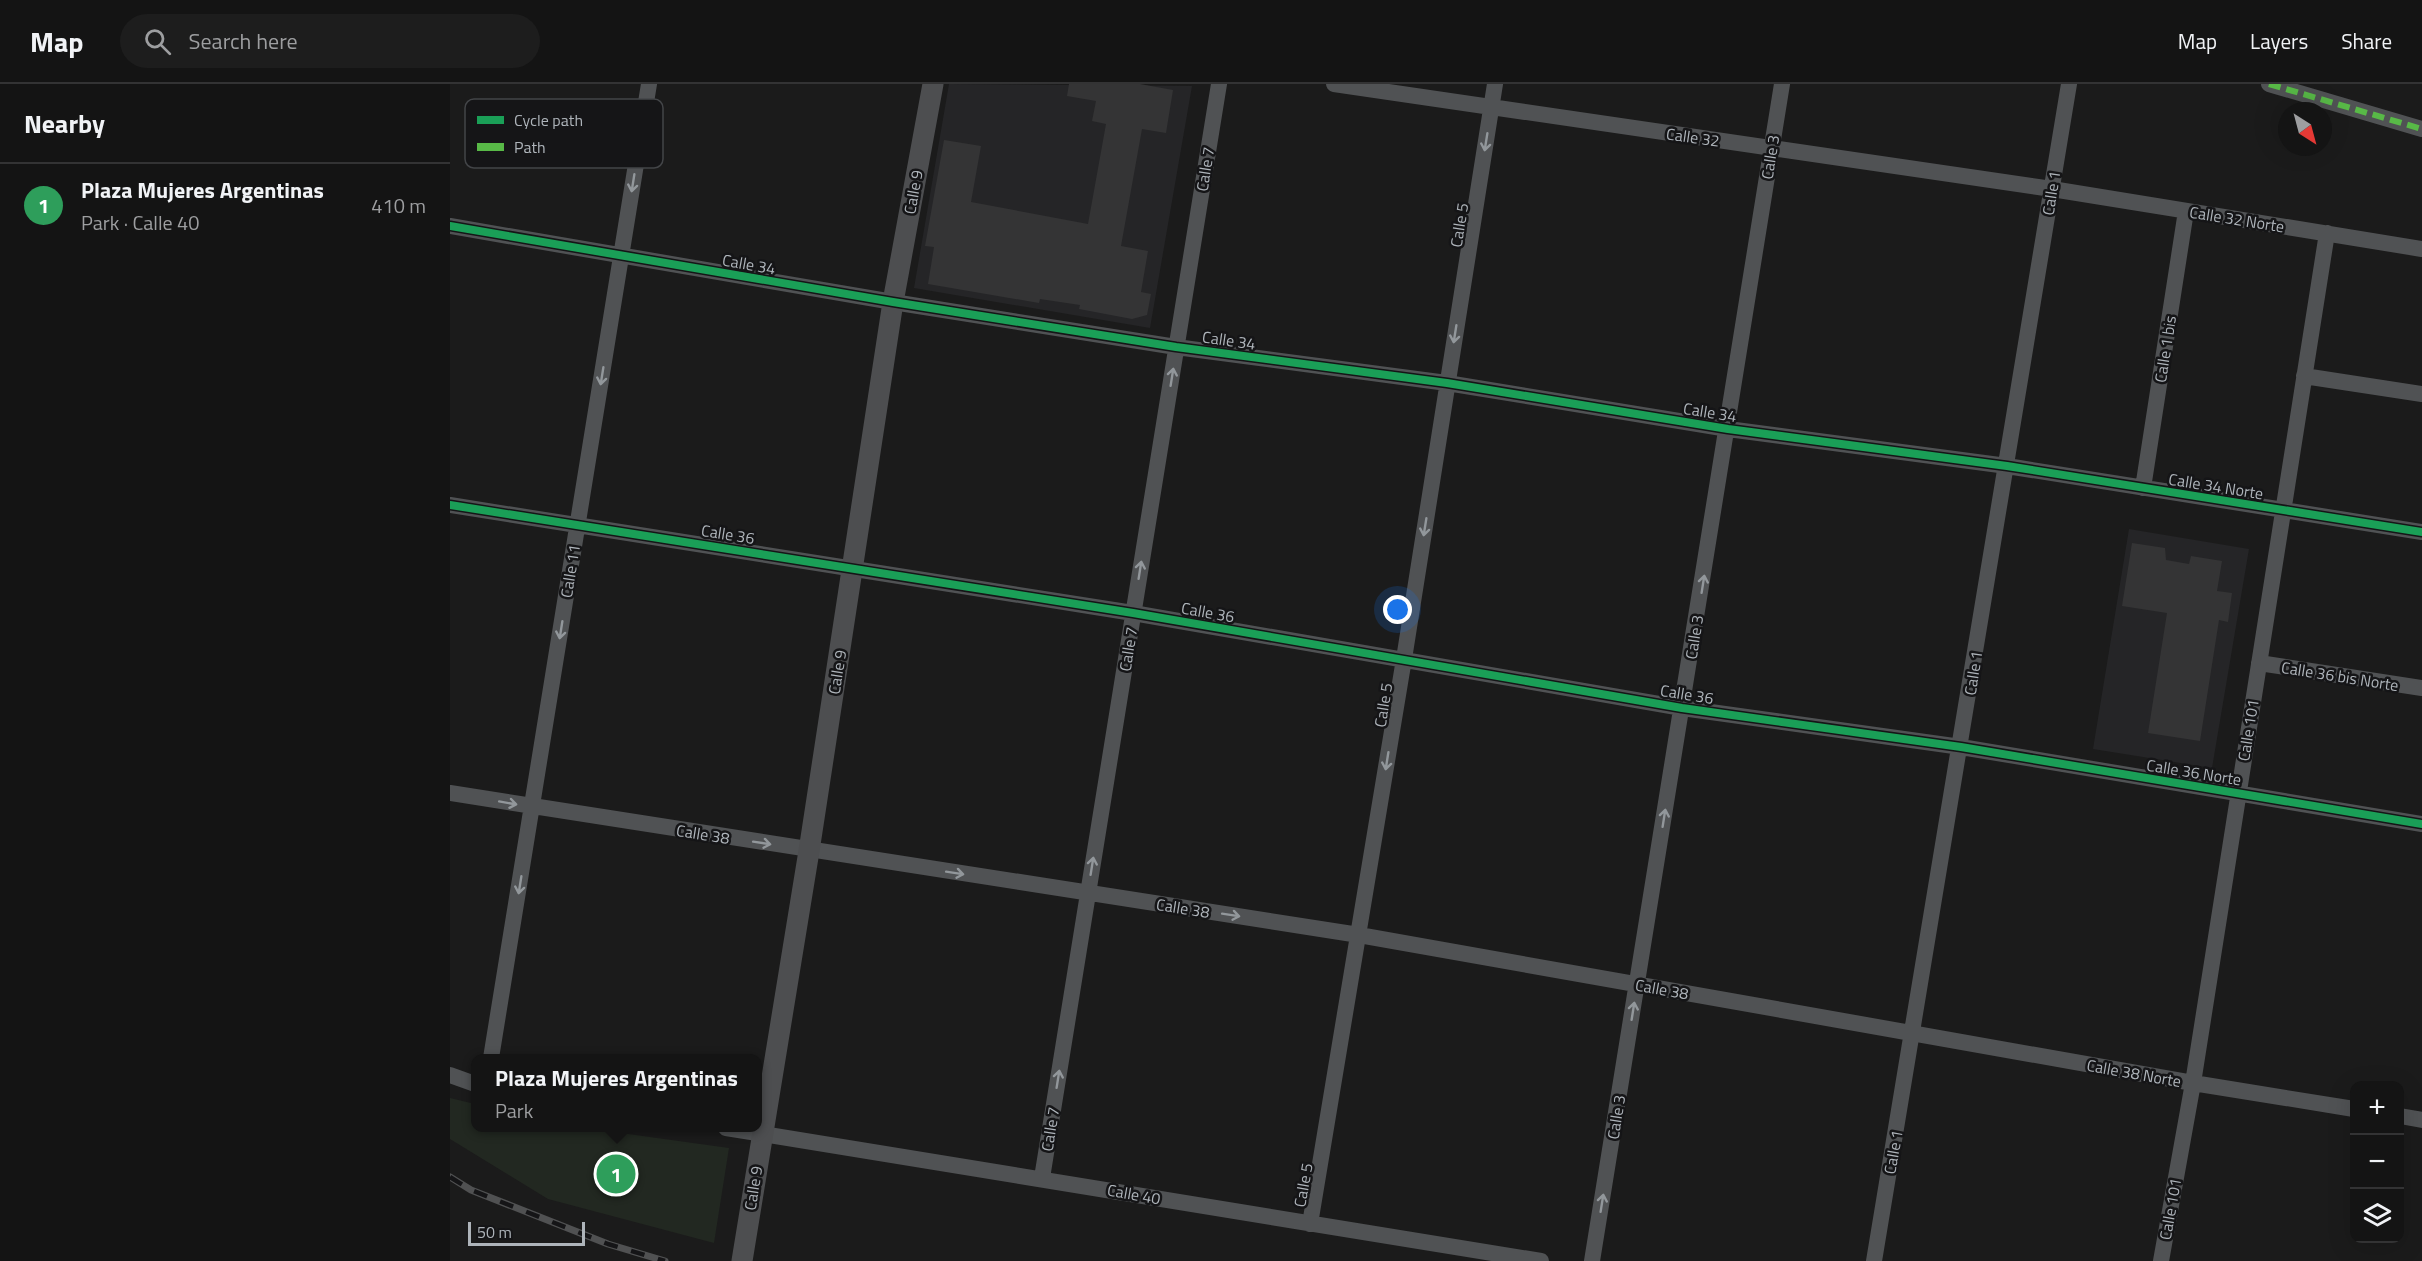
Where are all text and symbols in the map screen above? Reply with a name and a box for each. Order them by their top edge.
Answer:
search box [120,14,540,68]
text: Map [30,20,84,63]
text: Search here [189,24,298,58]
icon: search [141,25,174,58]
text: Map [2178,25,2217,57]
text: Layers [2250,25,2308,57]
text: Share [2341,25,2392,57]
legend [465,99,663,168]
north arrow [2278,102,2332,156]
text: Nearby [24,104,105,143]
text: Cycle path [514,108,583,132]
street label: Calle 32 [1665,121,1721,153]
one-way arrow [1480,131,1491,151]
street label: Calle 3 [1755,133,1785,181]
text: Path [514,135,546,159]
street label: Calle 7 [1190,145,1220,193]
street label: Calle 9 [897,168,929,216]
street label: Calle 1 [2036,169,2066,217]
text: Plaza Mujeres Argentinas [81,173,324,207]
one-way arrow [627,173,638,193]
text: 1 [38,190,49,221]
text: 410 m [371,190,426,221]
street label: Calle 32 Norte [2188,200,2286,238]
street label: Calle 5 [1444,201,1474,249]
text: Park · Calle 40 [81,207,199,238]
street label: Calle 34 [721,248,778,280]
street label: Calle 1 bis [2148,314,2182,384]
street label: Calle 34 [1201,324,1257,356]
one-way arrow [1449,324,1460,344]
one-way arrow [596,365,607,385]
one-way arrow [1166,368,1177,387]
street label: Calle 34 [1682,396,1738,428]
street label: Calle 34 Norte [2167,467,2265,505]
one-way arrow [1419,517,1430,536]
street label: Calle 36 [700,518,756,550]
street label: Calle 11 [554,543,586,599]
one-way arrow [1135,560,1146,580]
one-way arrow [1697,575,1708,595]
your location [1383,595,1412,624]
street label: Calle 36 [1180,596,1237,628]
street label: Calle 3 [1679,613,1709,661]
one-way arrow [555,620,566,640]
street label: Calle 7 [1113,625,1143,673]
street label: Calle 9 [822,648,852,696]
street label: Calle 1 [1958,649,1988,697]
street label: Calle 36 bis Norte [2280,655,2400,697]
street label: Calle 36 [1659,678,1715,710]
street label: Calle 5 [1368,681,1398,729]
street label: Calle 101 [2231,697,2265,763]
one-way arrow [1382,751,1393,770]
street label: Calle 36 Norte [2145,753,2243,791]
one-way arrow [497,798,517,809]
one-way arrow [1659,809,1670,829]
street label: Calle 38 [675,818,731,850]
one-way arrow [752,838,772,849]
one-way arrow [1087,856,1098,876]
one-way arrow [945,867,965,878]
one-way arrow [514,875,525,895]
street label: Calle 38 [1155,892,1211,924]
one-way arrow [1221,910,1240,921]
street label: Calle 38 [1634,973,1691,1005]
one-way arrow [1628,1001,1639,1021]
street label: Calle 38 Norte [2085,1053,2183,1093]
popup [471,1054,762,1132]
text: Plaza Mujeres Argentinas [495,1061,738,1095]
one-way arrow [1053,1070,1064,1089]
map controls [2350,1081,2404,1243]
button: + [2350,1081,2404,1135]
street label: Calle 3 [1601,1093,1631,1141]
text: Park [495,1095,533,1126]
street label: Calle 7 [1035,1105,1065,1153]
street label: Calle 1 [1877,1128,1909,1176]
button: − [2350,1135,2404,1189]
pin: 1 [596,1152,636,1196]
street label: Calle 5 [1287,1161,1319,1209]
street label: Calle 9 [738,1164,768,1212]
street label: Calle 101 [2153,1176,2187,1242]
street label: Calle 40 [1106,1178,1163,1210]
button: layers [2350,1189,2404,1243]
one-way arrow [1596,1194,1607,1214]
scale bar [468,1219,585,1246]
text: 50 m [477,1220,512,1244]

